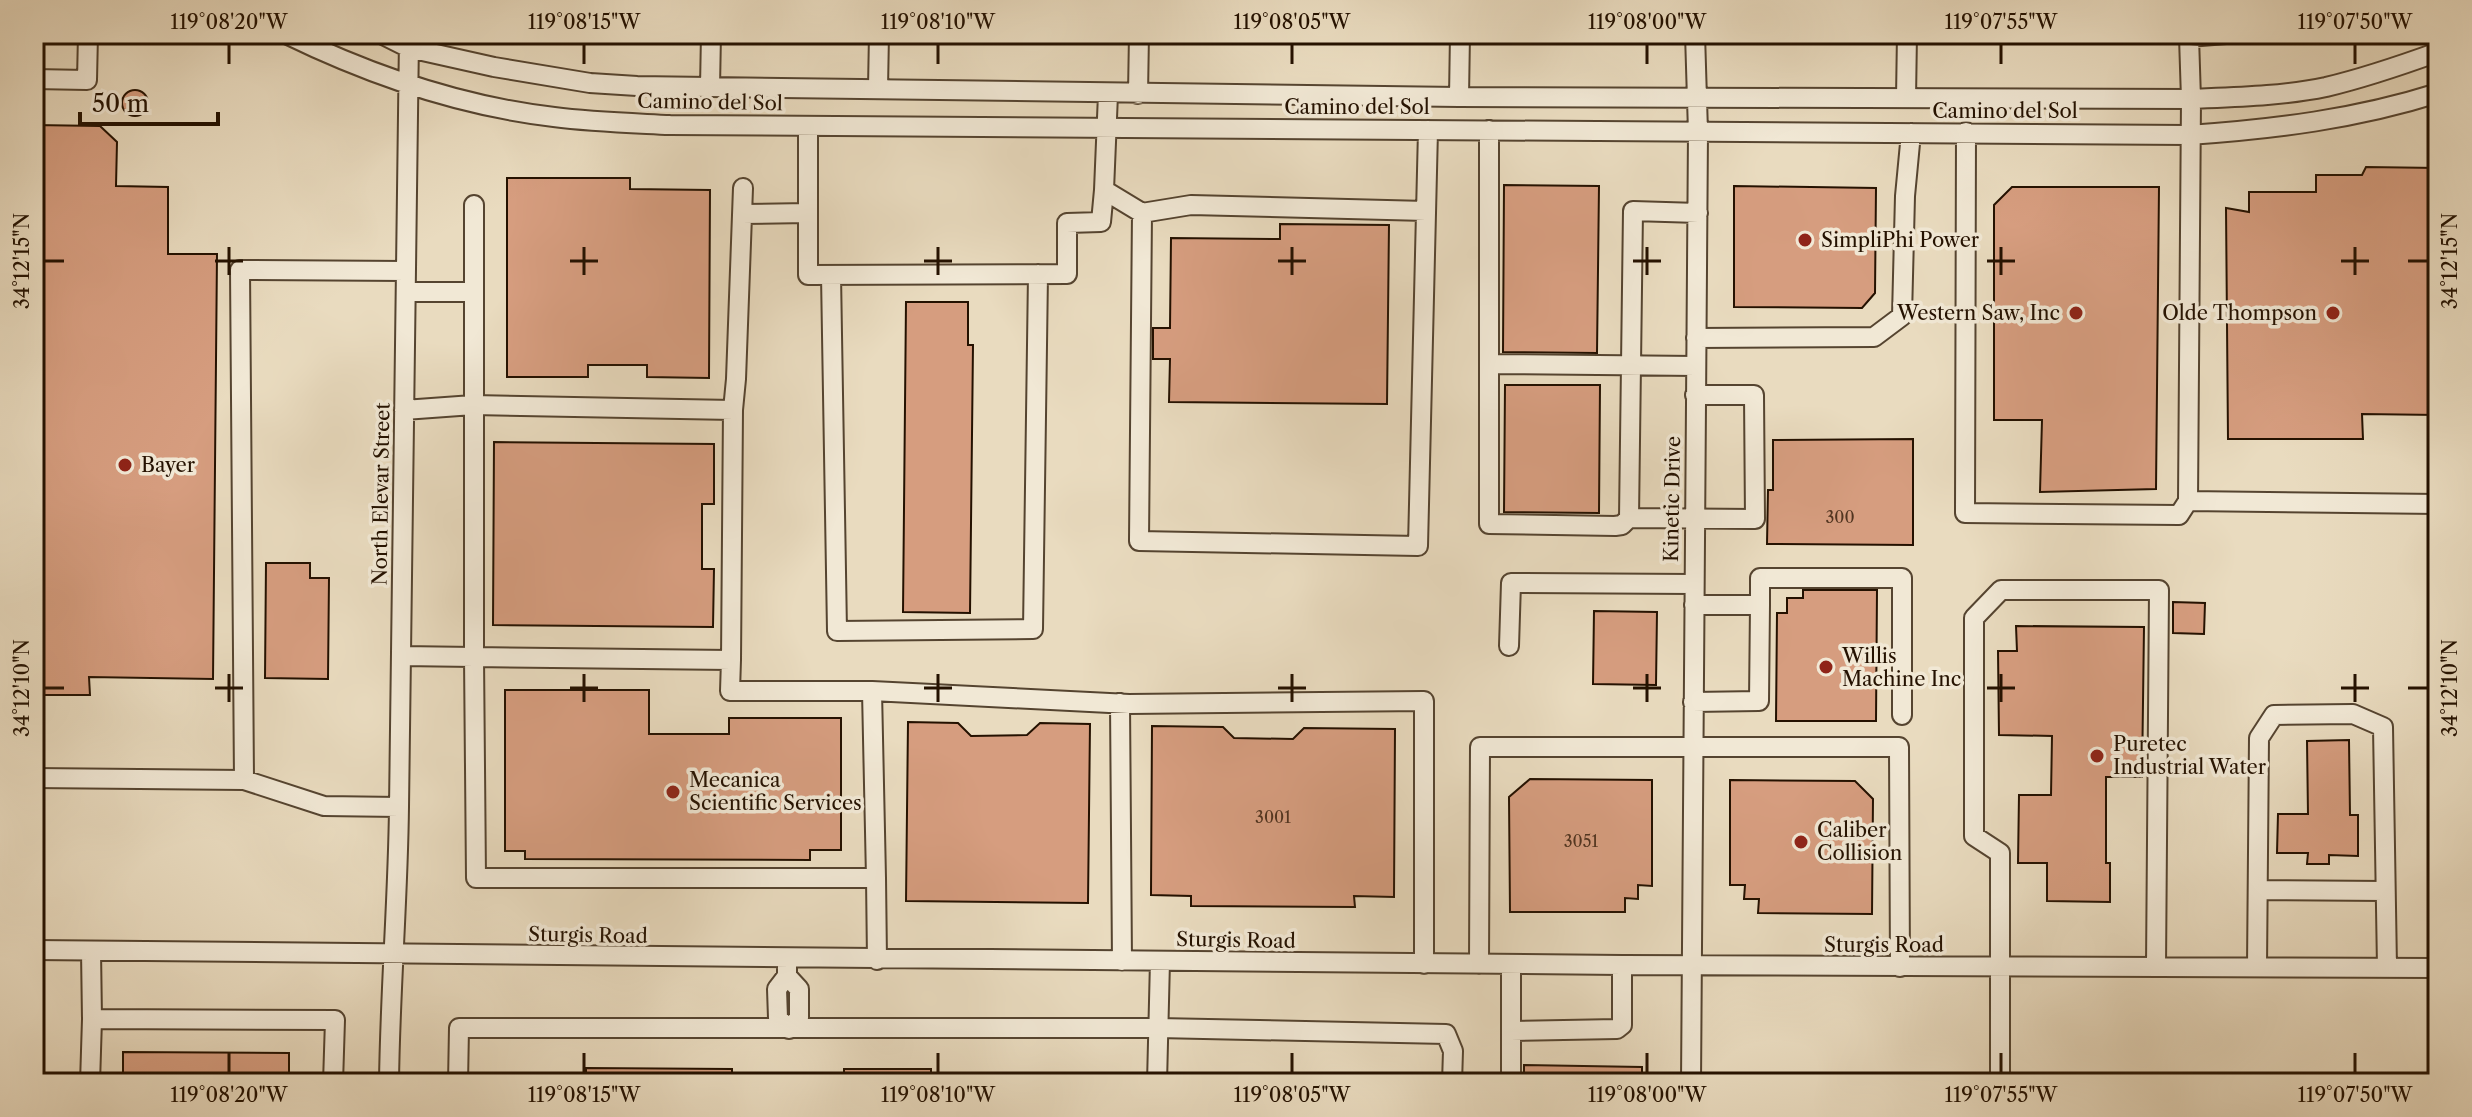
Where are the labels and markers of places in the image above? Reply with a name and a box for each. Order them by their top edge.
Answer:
place label: SimpliPhi Power [1821,228,1980,252]
marker: SimpliPhi Power [1796,231,1814,249]
place label: Western Saw, Inc [1896,301,2060,325]
place label: Olde Thompson [2162,301,2317,325]
marker: Western Saw, Inc [2067,304,2085,322]
marker: Olde Thompson [2324,304,2342,322]
place label: Bayer [141,453,196,477]
marker: Bayer [116,456,134,474]
place label: Willis Machine Inc [1841,644,1961,691]
marker: Willis Machine Inc [1817,658,1835,676]
place label: Puretec Industrial Water [2113,732,2267,779]
marker: Puretec Industrial Water [2088,747,2106,765]
place label: Mecanica Scientific Services [689,768,862,815]
marker: Mecanica Scientific Services [664,783,682,801]
place label: Caliber Collision [1817,818,1903,865]
marker: Caliber Collision [1792,833,1810,851]

